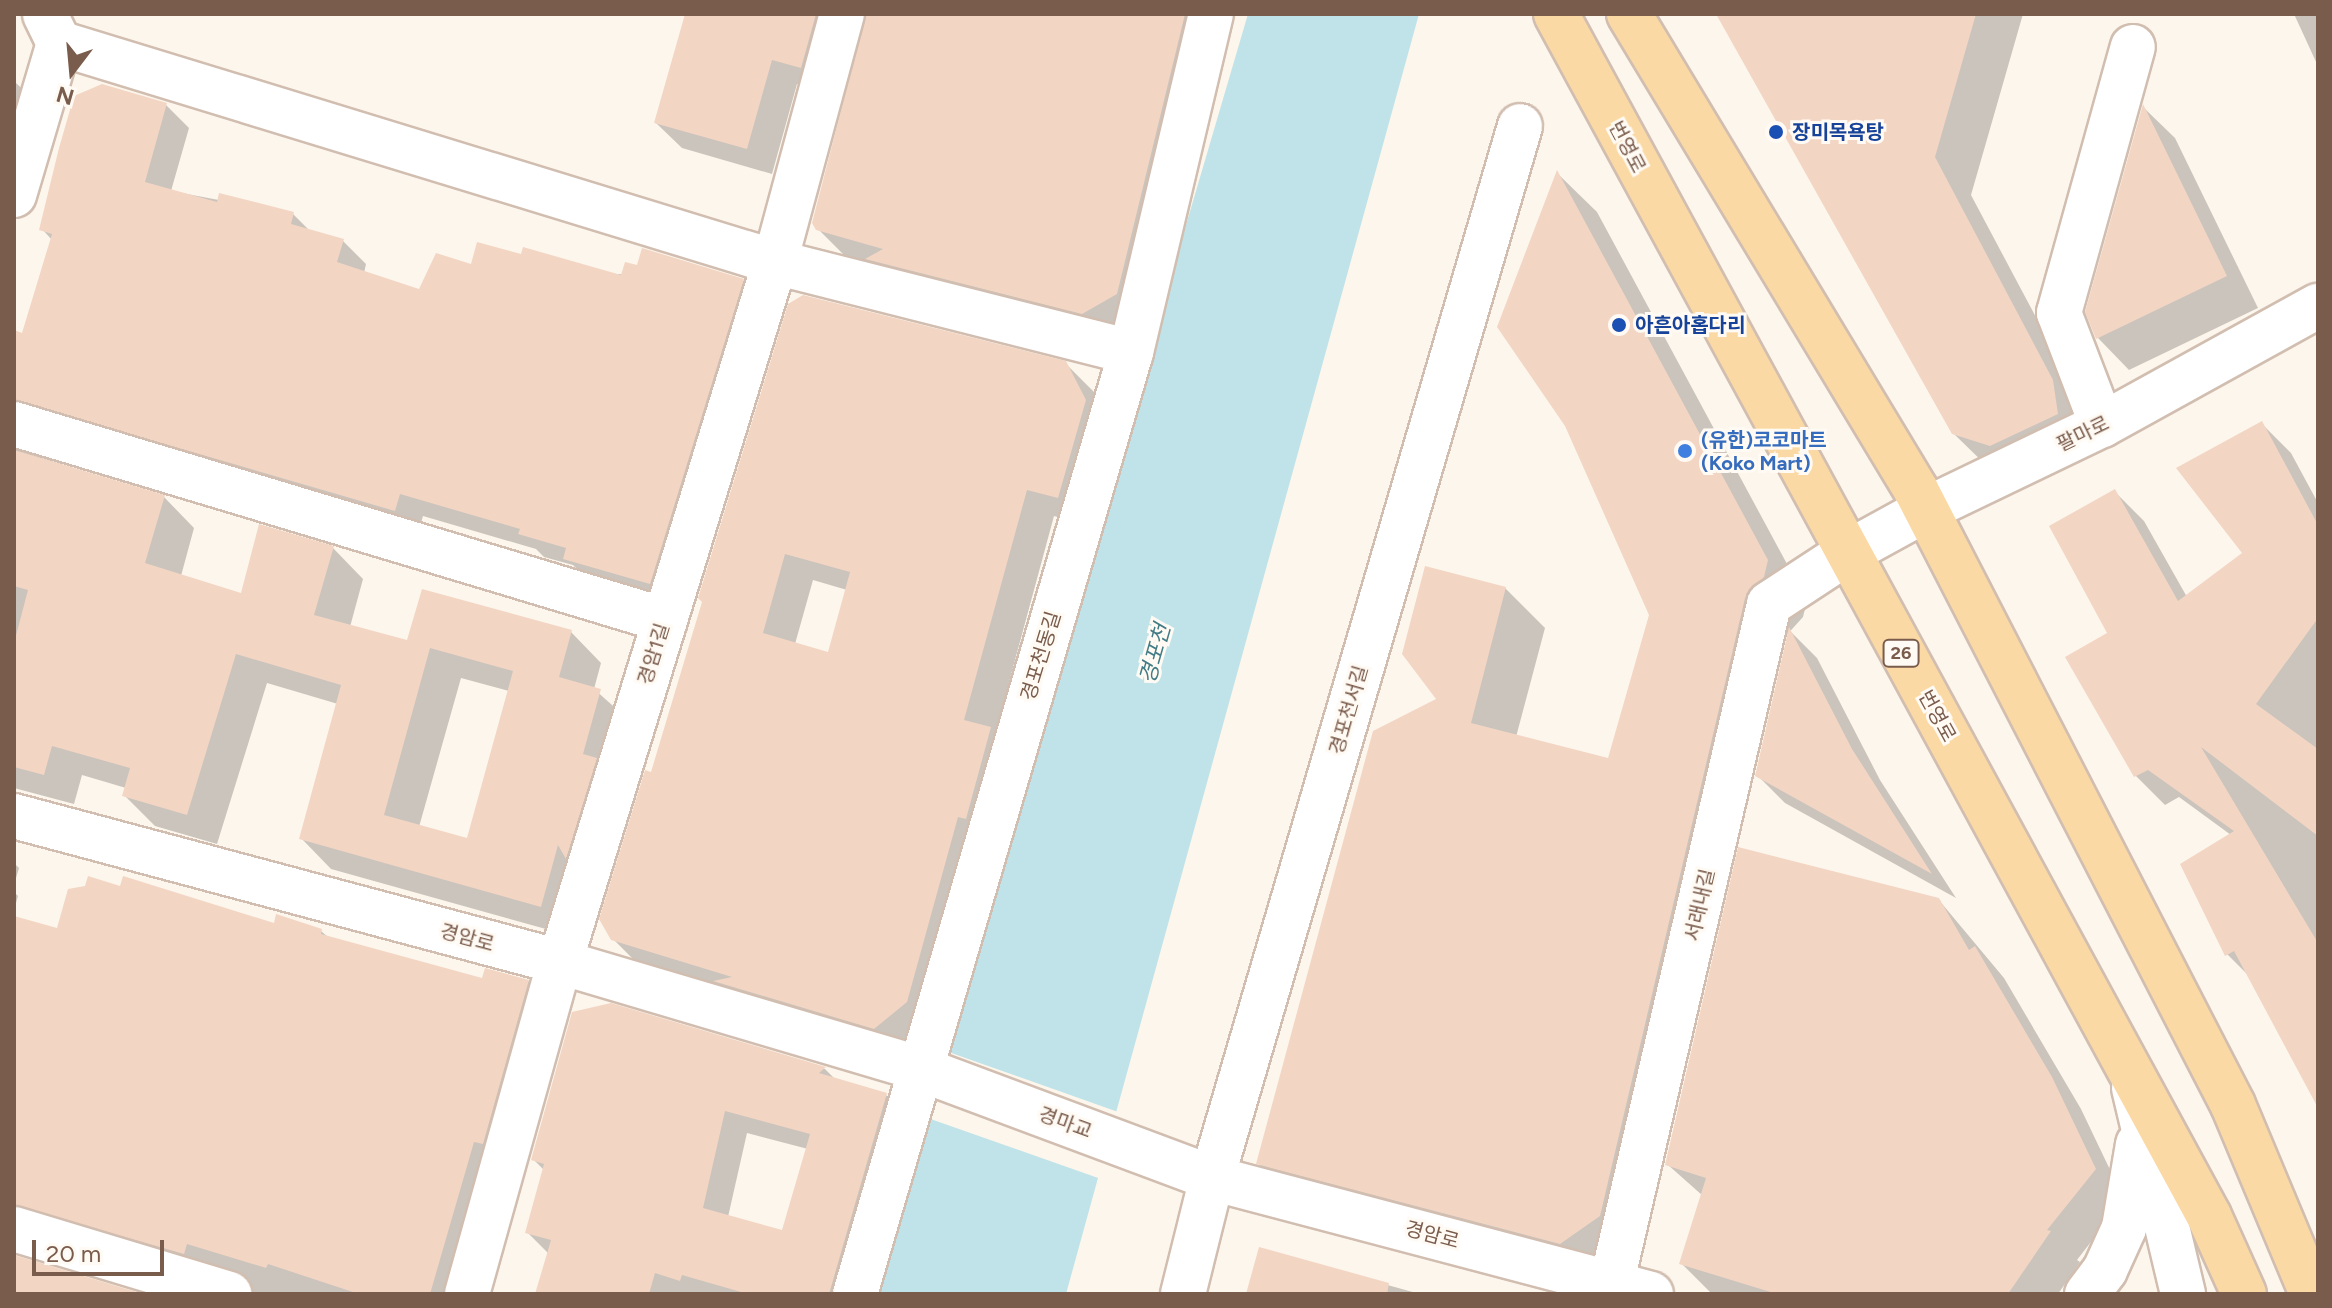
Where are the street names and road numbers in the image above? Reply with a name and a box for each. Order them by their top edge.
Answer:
street label: 번영로 [1603,117,1651,177]
street label: 팔마로 [2053,411,2113,457]
street label: 경포천동길 [1016,609,1066,703]
street label: 경암1길 [633,620,675,688]
road number: 26 [1881,639,1921,667]
street label: 경포천서길 [1325,662,1373,758]
street label: 번영로 [1913,686,1961,746]
street label: 서래내길 [1680,866,1720,944]
street label: 경암로 [437,919,497,957]
street label: 경마교 [1035,1102,1095,1144]
street label: 경암로 [1402,1216,1462,1254]

